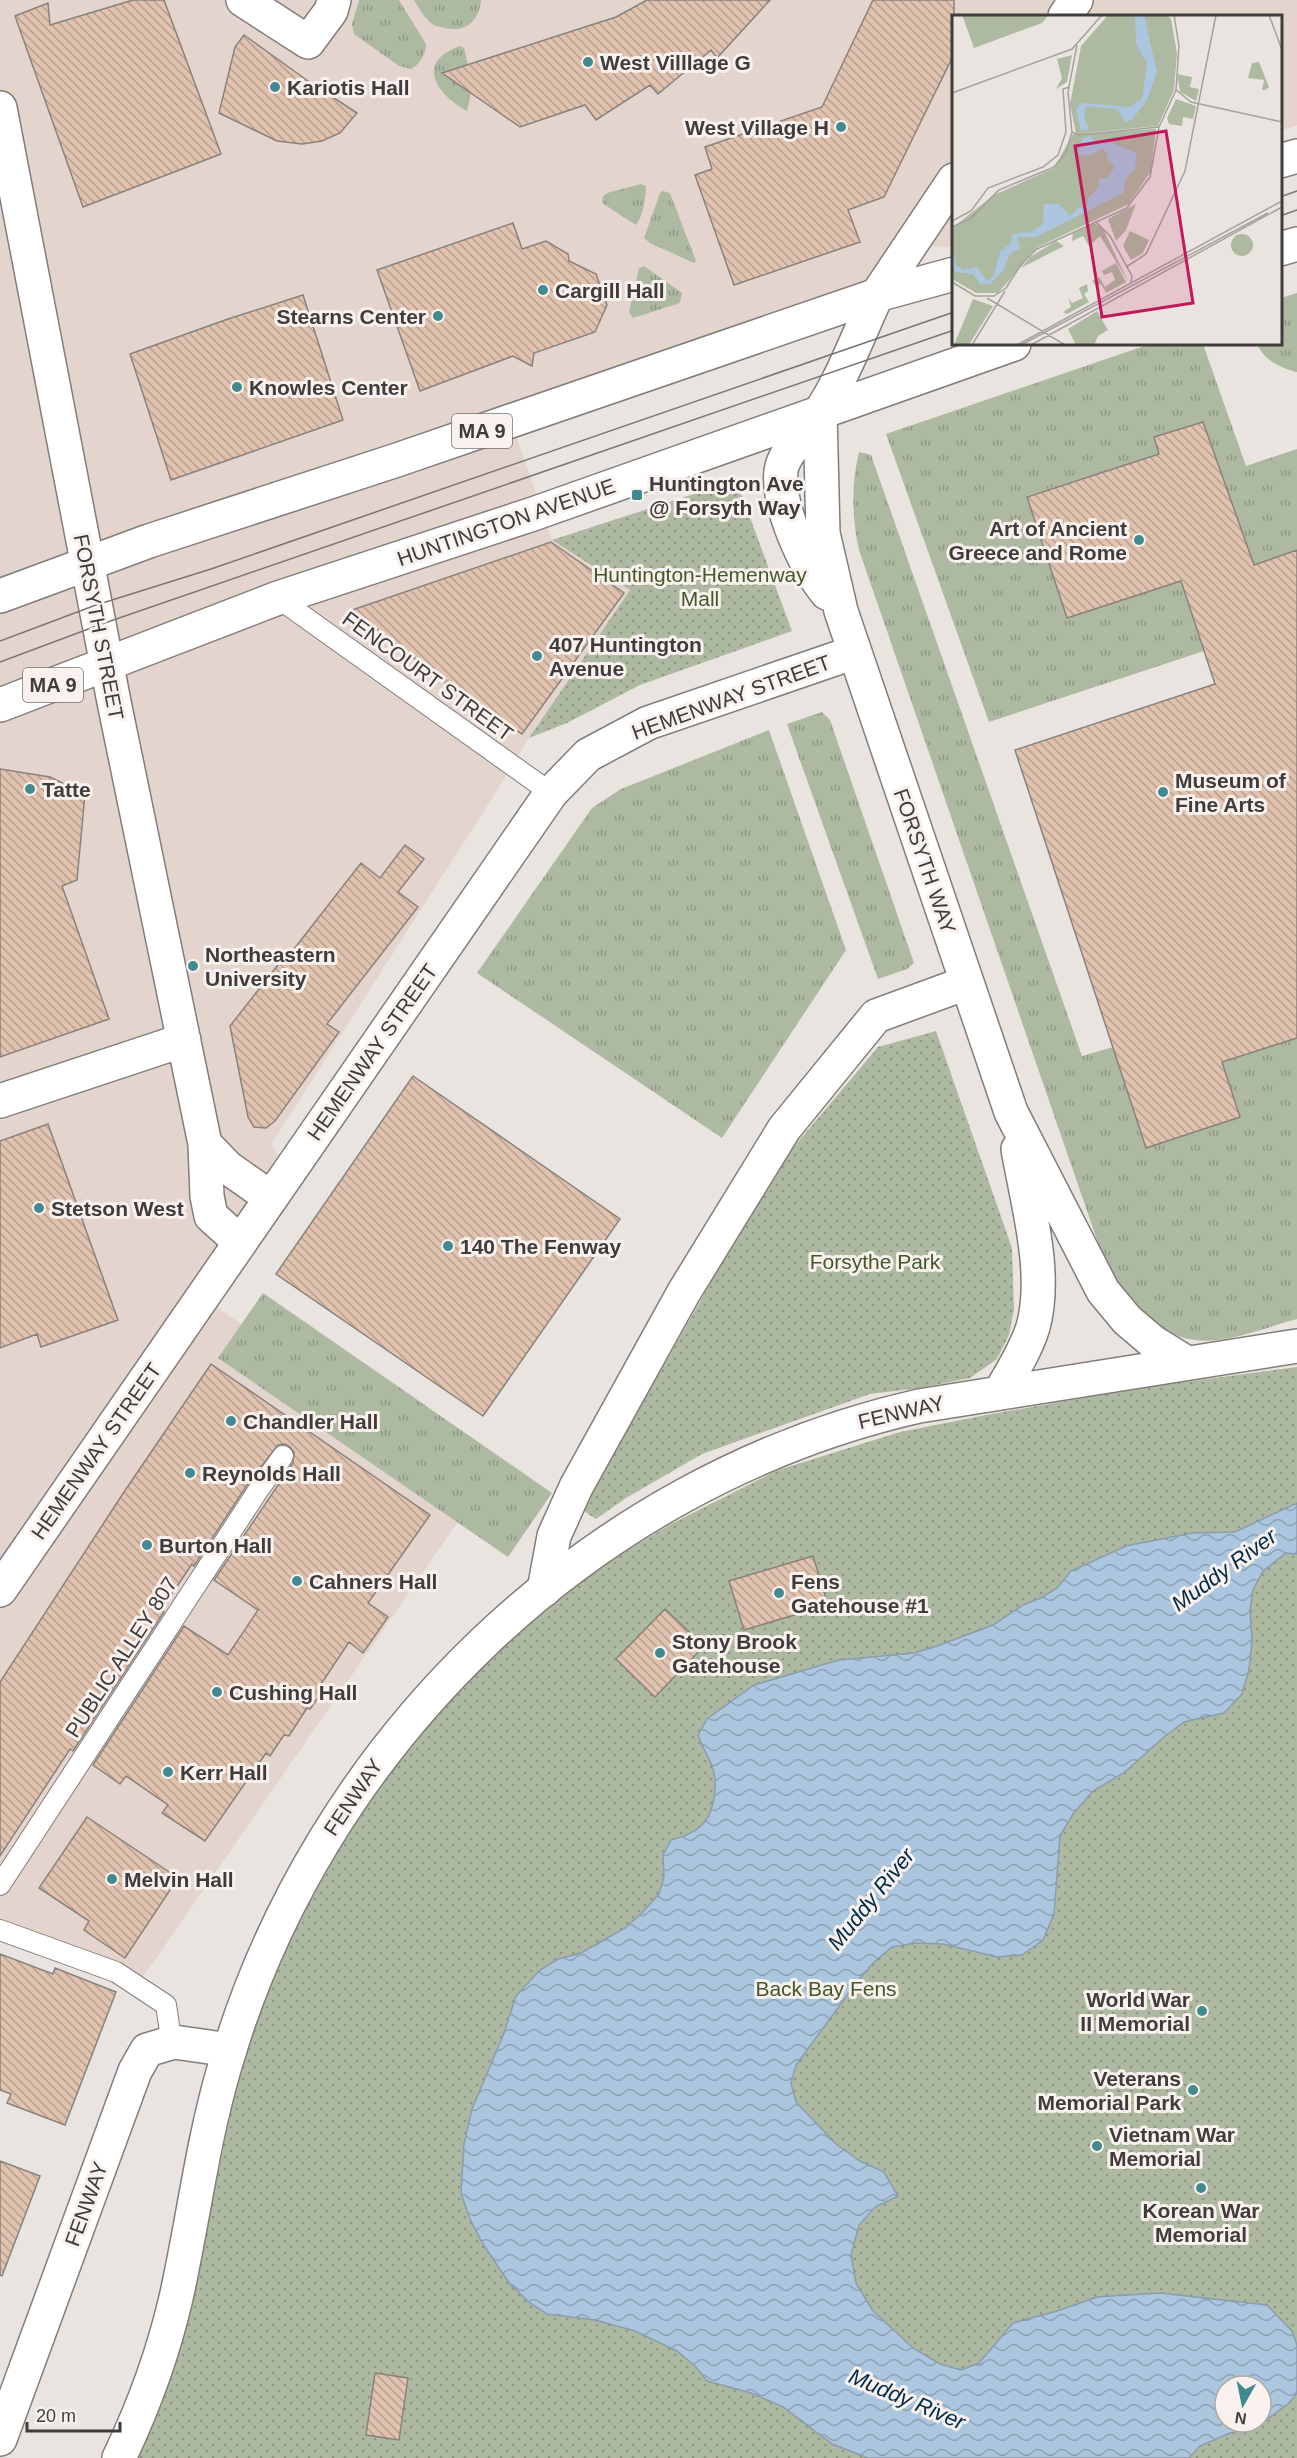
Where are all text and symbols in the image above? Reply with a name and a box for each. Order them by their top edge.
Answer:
inset map [952,15,1282,345]
place label: West Villlage G [600,51,751,74]
marker: West Villlage G [581,55,595,69]
place label: Kariotis Hall [287,76,410,99]
marker: Kariotis Hall [268,80,282,94]
place label: West Village H [685,116,829,139]
marker: West Village H [834,120,848,134]
place label: Cargill Hall [555,279,665,302]
marker: Cargill Hall [536,283,550,297]
place label: Stearns Center [277,305,426,328]
marker: Stearns Center [431,309,445,323]
place label: Knowles Center [249,376,408,399]
marker: Knowles Center [230,380,244,394]
road number: MA 9 [452,414,512,448]
place label: Huntington Ave @ Forsyth Way [649,472,804,519]
street label: HUNTINGTON AVENUE [394,474,618,570]
marker: Huntington Ave @ Forsyth Way [630,488,644,502]
place label: Art of Ancient Greece and Rome [948,517,1127,564]
street label: FORSYTH STREET [70,532,128,722]
marker: Art of Ancient Greece and Rome [1132,533,1146,547]
park label: Huntington-Hemenway Mall [593,563,807,610]
street label: FENCOURT STREET [338,607,518,746]
place label: 407 Huntington Avenue [549,633,702,680]
marker: 407 Huntington Avenue [530,649,544,663]
street label: HEMENWAY STREET [629,650,834,744]
road number: MA 9 [23,668,83,702]
place label: Museum of Fine Arts [1175,769,1287,816]
place label: Tatte [42,778,91,801]
marker: Tatte [23,782,37,796]
marker: Museum of Fine Arts [1156,785,1170,799]
street label: FORSYTH WAY [889,786,961,936]
place label: Northeastern University [205,943,336,990]
marker: Northeastern University [186,959,200,973]
street label: HEMENWAY STREET [302,959,442,1144]
place label: Stetson West [51,1197,184,1220]
marker: Stetson West [32,1201,46,1215]
place label: 140 The Fenway [460,1235,621,1258]
marker: 140 The Fenway [441,1239,455,1253]
park label: Forsythe Park [810,1250,941,1273]
street label: HEMENWAY STREET [26,1358,166,1543]
street label: FENWAY [856,1391,946,1433]
place label: Chandler Hall [243,1410,378,1433]
marker: Chandler Hall [224,1414,238,1428]
place label: Reynolds Hall [202,1462,341,1485]
marker: Reynolds Hall [183,1466,197,1480]
water label: Muddy River [1167,1523,1283,1616]
place label: Burton Hall [159,1534,272,1557]
marker: Burton Hall [140,1538,154,1552]
place label: Cahners Hall [309,1570,437,1593]
place label: Fens Gatehouse #1 [791,1570,929,1617]
street label: PUBLIC ALLEY 807 [61,1573,181,1741]
marker: Cahners Hall [290,1574,304,1588]
marker: Fens Gatehouse #1 [772,1586,786,1600]
place label: Stony Brook Gatehouse [672,1630,797,1677]
marker: Stony Brook Gatehouse [653,1646,667,1660]
place label: Cushing Hall [229,1681,357,1704]
marker: Cushing Hall [210,1685,224,1699]
street label: FENWAY [319,1754,387,1840]
place label: Kerr Hall [180,1761,268,1784]
marker: Kerr Hall [161,1765,175,1779]
water label: Muddy River [822,1842,921,1955]
place label: Melvin Hall [124,1868,234,1891]
marker: Melvin Hall [105,1872,119,1886]
park label: Back Bay Fens [755,1977,897,2000]
place label: World War II Memorial [1080,1988,1190,2035]
marker: World War II Memorial [1195,2004,1209,2018]
place label: Veterans Memorial Park [1037,2067,1181,2114]
marker: Veterans Memorial Park [1186,2083,1200,2097]
place label: Vietnam War Memorial [1109,2123,1235,2170]
marker: Vietnam War Memorial [1090,2139,1104,2153]
street label: FENWAY [60,2159,112,2249]
marker: Korean War Memorial [1194,2181,1208,2195]
place label: Korean War Memorial [1142,2199,1260,2246]
water label: Muddy River [845,2363,970,2435]
north arrow [1213,2374,1273,2434]
scale bar [27,2395,120,2433]
text: 20 m [36,2406,76,2426]
text: N [1234,2409,1248,2428]

